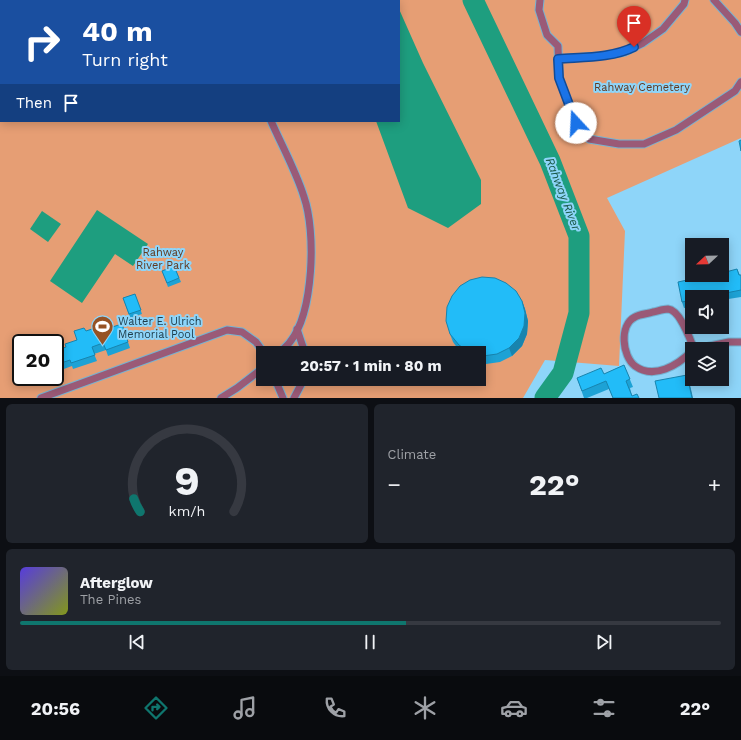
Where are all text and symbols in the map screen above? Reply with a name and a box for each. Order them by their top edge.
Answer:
pin [617,6,651,47]
icon: arrive [623,12,645,34]
text: 40 m [82,15,152,48]
icon: right [16,16,68,68]
text: Turn right [82,49,168,70]
park label: Rahway Cemetery [594,81,690,94]
icon: arrive [60,92,82,114]
text: Then [16,94,52,112]
position arrow [555,102,597,144]
water label: Rahway River [543,156,584,234]
north arrow [685,238,729,282]
map controls [685,238,729,386]
park label: Rahway River Park [136,246,190,272]
button: sound [685,290,729,334]
sports icon: Walter E. Ulrich Memorial Pool [90,314,116,347]
place label: Walter E. Ulrich Memorial Pool [118,315,202,341]
speed limit sign: 20 [12,334,64,386]
button: layers [685,342,729,386]
text: 20:57 · 1 min · 80 m [300,357,442,375]
text: Climate [388,447,436,462]
text: 9 [174,455,200,504]
text: 22° [529,467,580,502]
text: − [388,472,401,497]
text: + [708,472,721,497]
text: km/h [168,502,205,518]
text: Afterglow [80,574,153,592]
text: The Pines [80,592,141,607]
icon: previous [126,631,148,653]
icon: pause [359,631,381,653]
icon: next [593,631,615,653]
icon: directions [142,694,170,722]
icon: music [231,694,259,722]
icon: phone [321,694,349,722]
icon: climate [411,694,439,722]
icon: car [500,694,528,722]
icon: filters [590,694,618,722]
text: 20:56 [31,698,80,719]
text: 22° [680,698,710,719]

